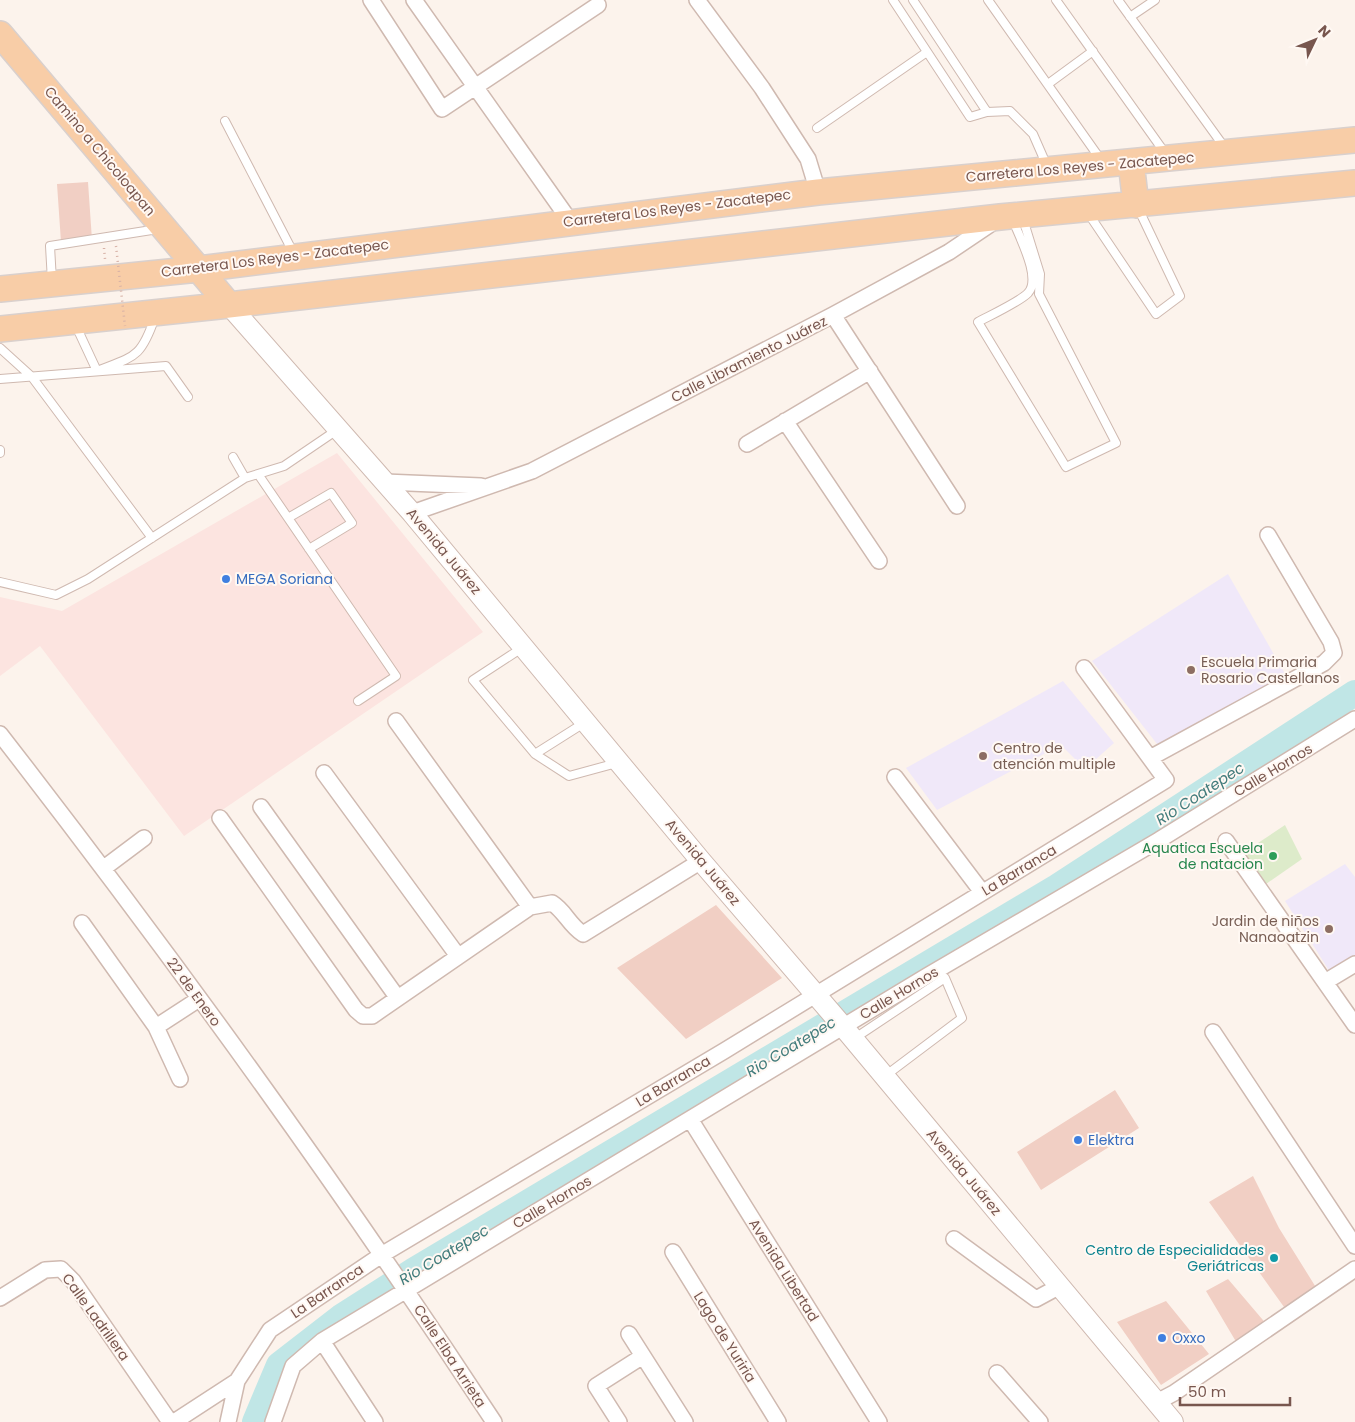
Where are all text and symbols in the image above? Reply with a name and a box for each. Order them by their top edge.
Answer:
north arrow [1290,15,1340,65]
text: N [1314,20,1335,42]
street label: Camino a Chicoloapan [40,82,160,220]
street label: Carretera Los Reyes - Zacatepec [965,147,1195,187]
street label: Carretera Los Reyes - Zacatepec [562,184,792,232]
street label: Carretera Los Reyes - Zacatepec [160,234,390,282]
street label: Calle Libramiento Juárez [668,311,830,407]
street label: Avenida Juárez [402,504,486,598]
place label: MEGA Soriana [236,569,333,589]
marker: MEGA Soriana [220,573,232,585]
place label: Escuela Primaria Rosario Castellanos [1201,652,1340,688]
marker: Escuela Primaria Rosario Castellanos [1185,664,1197,676]
place label: Centro de atención multiple [993,738,1116,774]
street label: Calle Hornos [1230,739,1316,801]
marker: Centro de atención multiple [977,750,989,762]
water label: Rio Coatepec [1151,757,1248,830]
street label: Avenida Juárez [661,815,745,909]
place label: Aquatica Escuela de natacion [1142,838,1263,874]
street label: La Barranca [978,840,1060,900]
marker: Aquatica Escuela de natacion [1267,850,1279,862]
place label: Jardin de niños Nanaoatzin [1212,911,1319,947]
marker: Jardin de niños Nanaoatzin [1323,923,1335,935]
street label: 22 de Enero [162,953,226,1031]
street label: Calle Hornos [856,962,942,1024]
water label: Rio Coatepec [742,1011,840,1082]
street label: La Barranca [632,1051,714,1111]
street label: Avenida Juárez [922,1125,1006,1219]
place label: Elektra [1088,1130,1134,1150]
marker: Elektra [1072,1134,1084,1146]
street label: Calle Hornos [509,1171,595,1233]
street label: Avenida Libertad [744,1215,824,1325]
water label: Rio Coatepec [395,1219,493,1290]
place label: Centro de Especialidades Geriátricas [1085,1240,1264,1276]
marker: Centro de Especialidades Geriátricas [1268,1252,1280,1264]
street label: La Barranca [287,1259,367,1323]
street label: Calle Ladrillera [57,1269,135,1365]
street label: Lago de Yuriria [689,1288,761,1386]
street label: Calle Elba Arrieta [409,1300,491,1412]
place label: Oxxo [1172,1328,1205,1348]
marker: Oxxo [1156,1332,1168,1344]
scale bar [1180,1374,1290,1406]
text: 50 m [1188,1381,1226,1402]

